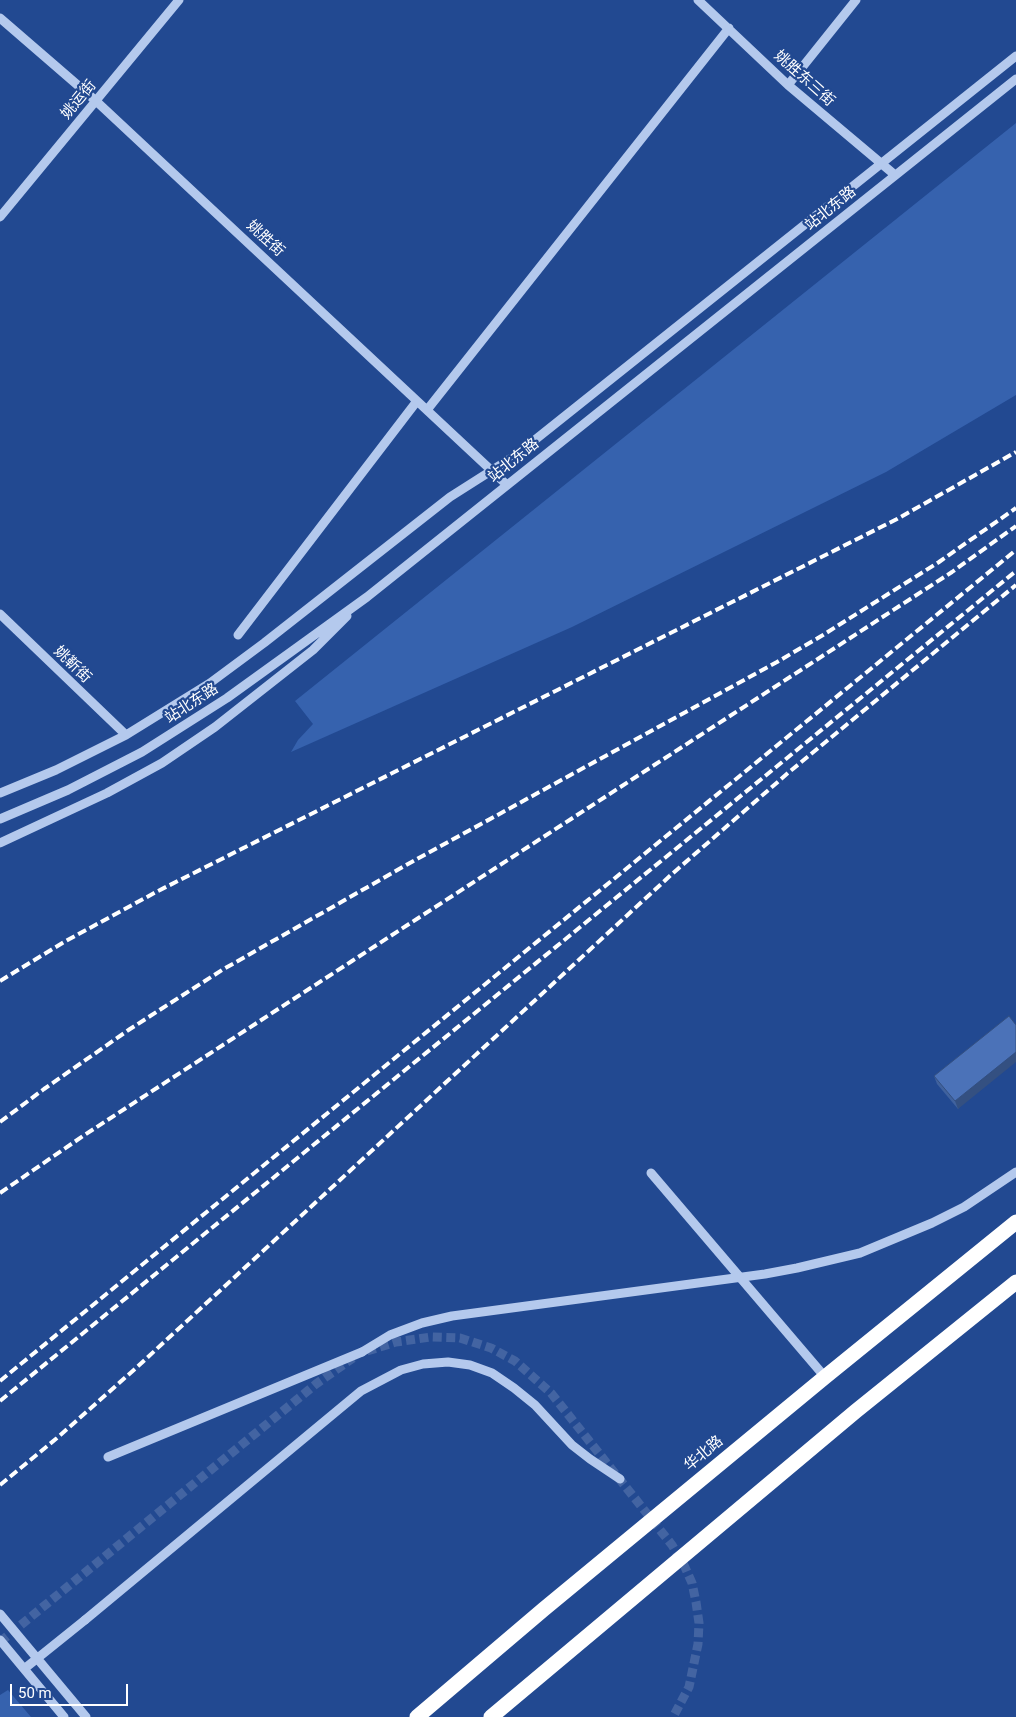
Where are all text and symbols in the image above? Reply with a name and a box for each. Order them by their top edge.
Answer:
street label: 姚胜东三街 [770,47,838,111]
street label: 姚运街 [58,77,100,123]
street label: 站北东路 [802,183,860,235]
street label: 姚胜街 [242,217,288,261]
street label: 站北东路 [485,435,543,487]
street label: 姚靳街 [50,643,94,687]
street label: 站北东路 [162,680,222,728]
street label: 华北路 [681,1433,727,1475]
scale bar [12,1674,130,1706]
text: 50 m [18,1684,52,1702]

